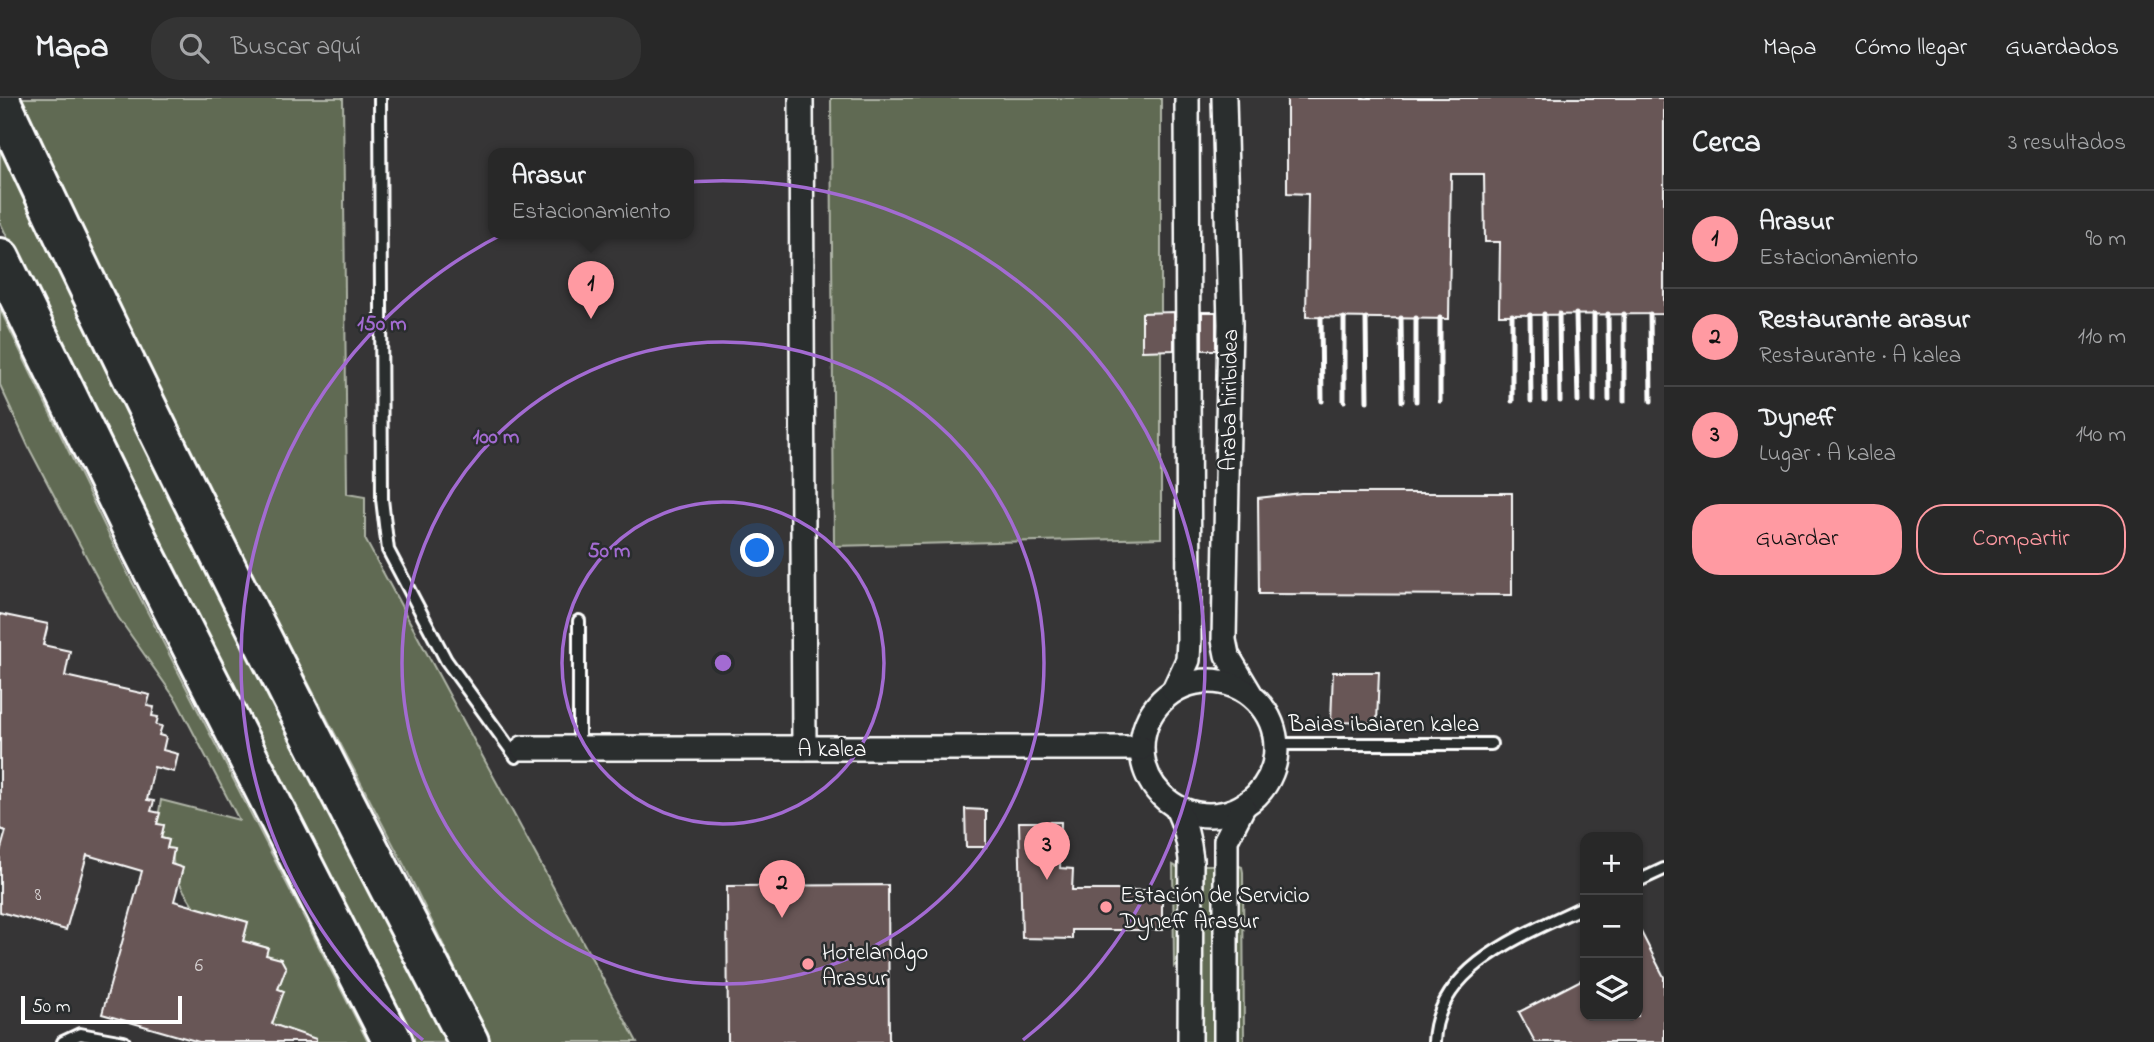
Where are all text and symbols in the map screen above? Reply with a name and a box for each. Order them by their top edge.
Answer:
search box [151,17,641,80]
text: Mapa [35,24,109,72]
icon: search [175,29,213,67]
text: Buscar aquí [231,29,361,67]
text: Mapa [1763,31,1816,66]
text: Cómo llegar [1854,31,1967,66]
text: Guardados [2005,31,2119,66]
text: Cerca [1692,122,1761,166]
text: 3 resultados [2008,127,2126,160]
popup [488,148,694,239]
text: Arasur [511,158,586,196]
text: Estacionamiento [511,196,671,229]
text: Arasur [1759,204,1833,242]
text: 1 [1711,223,1719,256]
text: 90 m [2086,223,2126,256]
text: Estacionamiento [1759,242,1918,275]
pin: 1 [568,261,614,319]
text: Restaurante arasur [1759,302,1970,340]
text: 150 m [357,310,407,340]
text: 2 [1709,321,1721,354]
text: 110 m [2078,321,2126,354]
street label: Araba hiribidea [1213,329,1248,471]
text: Restaurante · A kalea [1759,340,1961,373]
text: Dyneff [1759,400,1836,438]
text: 3 [1710,419,1720,452]
text: 140 m [2076,419,2126,452]
text: 100 m [473,423,519,453]
text: Lugar · A kalea [1759,438,1896,471]
button: Guardar [1692,504,1902,575]
button: Compartir [1916,504,2126,575]
your location [740,533,774,567]
text: 50 m [588,537,630,567]
centre of rings [711,651,735,675]
street label: Baias ibaiaren kalea [1288,709,1479,742]
street label: A kalea [798,734,867,767]
pin: 3 [1024,822,1070,880]
map controls [1580,832,1643,1021]
button: + [1580,832,1643,895]
pin: 2 [759,860,805,918]
place label: Estación de Servicio Dyneff Arasur [1119,880,1310,941]
house number: 8 [34,882,42,909]
button: − [1580,895,1643,958]
marker: Estación de Servicio Dyneff Arasur [1098,899,1114,915]
place label: Hotelandgo Arasur [822,937,928,996]
house number: 6 [195,953,203,980]
marker: Hotelandgo Arasur [800,956,816,972]
button: layers [1580,958,1643,1021]
scale bar [21,993,182,1025]
text: 50 m [32,994,71,1021]

